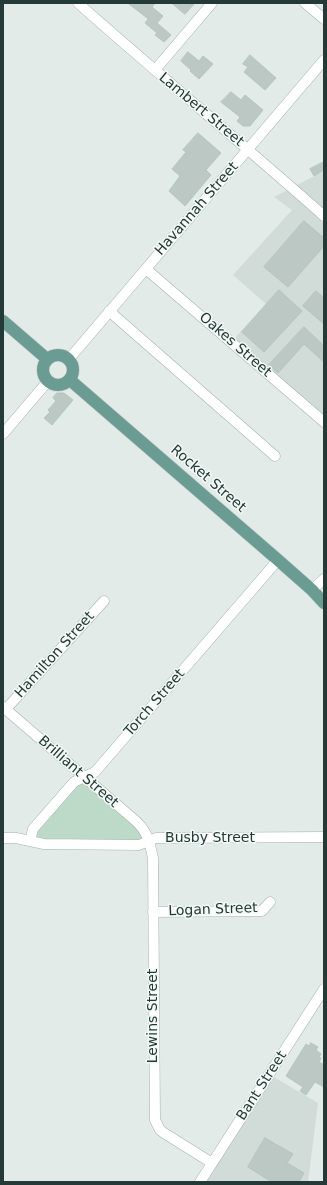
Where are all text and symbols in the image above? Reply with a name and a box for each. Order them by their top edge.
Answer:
street label: Lambert Street [155,70,247,150]
street label: Havannah Street [152,159,242,259]
street label: Oakes Street [195,309,275,381]
street label: Rocket Street [167,442,249,516]
street label: Hamilton Street [12,608,98,702]
street label: Torch Street [121,666,189,740]
street label: Brilliant Street [34,733,122,811]
street label: Busby Street [165,830,255,846]
street label: Logan Street [168,900,258,920]
street label: Lewins Street [145,969,161,1063]
street label: Bant Street [233,1048,291,1124]

